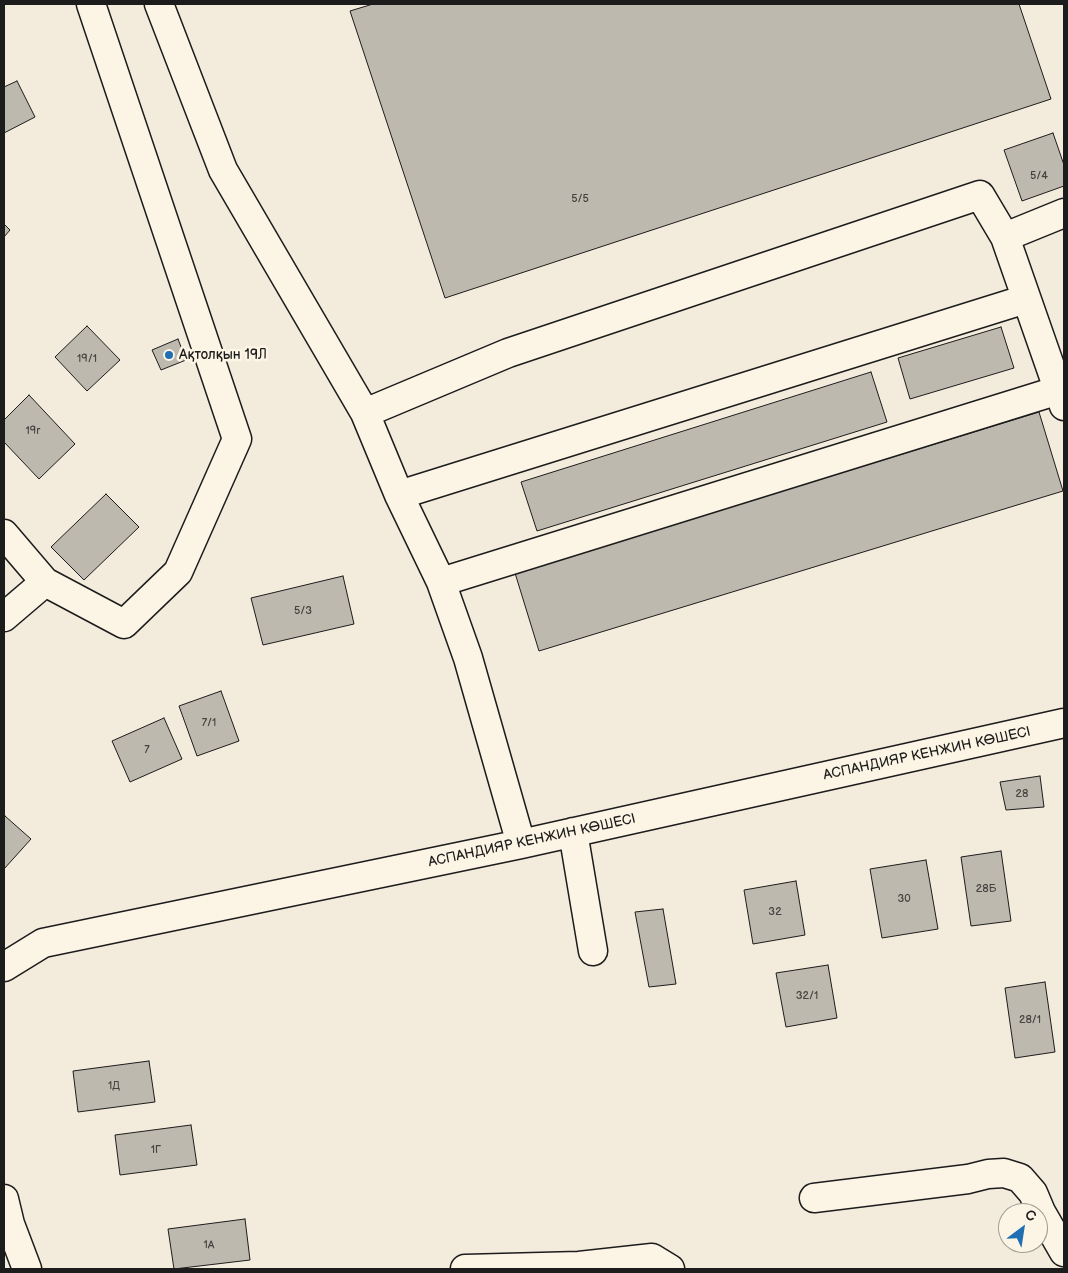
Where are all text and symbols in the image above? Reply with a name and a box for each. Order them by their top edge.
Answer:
house number: 5/4 [1030,169,1048,183]
house number: 5/5 [571,192,589,206]
place label: Ақтолқын 19Л [179,347,267,363]
marker: Ақтолқын 19Л [163,349,175,361]
house number: 19/1 [77,352,97,366]
house number: 19г [26,424,40,438]
house number: 5/3 [294,604,312,618]
house number: 7/1 [202,716,216,730]
street label: АСПАНДИЯР КЕНЖИН КӨШЕСІ [822,724,1032,784]
house number: 7 [144,743,150,757]
house number: 28 [1016,787,1028,801]
street label: АСПАНДИЯР КЕНЖИН КӨШЕСІ [427,811,637,871]
house number: 28Б [976,882,996,896]
house number: 30 [897,892,911,906]
house number: 32 [768,905,782,919]
house number: 32/1 [796,989,818,1003]
house number: 28/1 [1019,1013,1041,1027]
house number: 1Д [108,1079,120,1093]
house number: 1Г [151,1143,161,1157]
north arrow [998,1203,1048,1253]
text: С [1022,1206,1039,1225]
house number: 1А [204,1238,214,1252]

